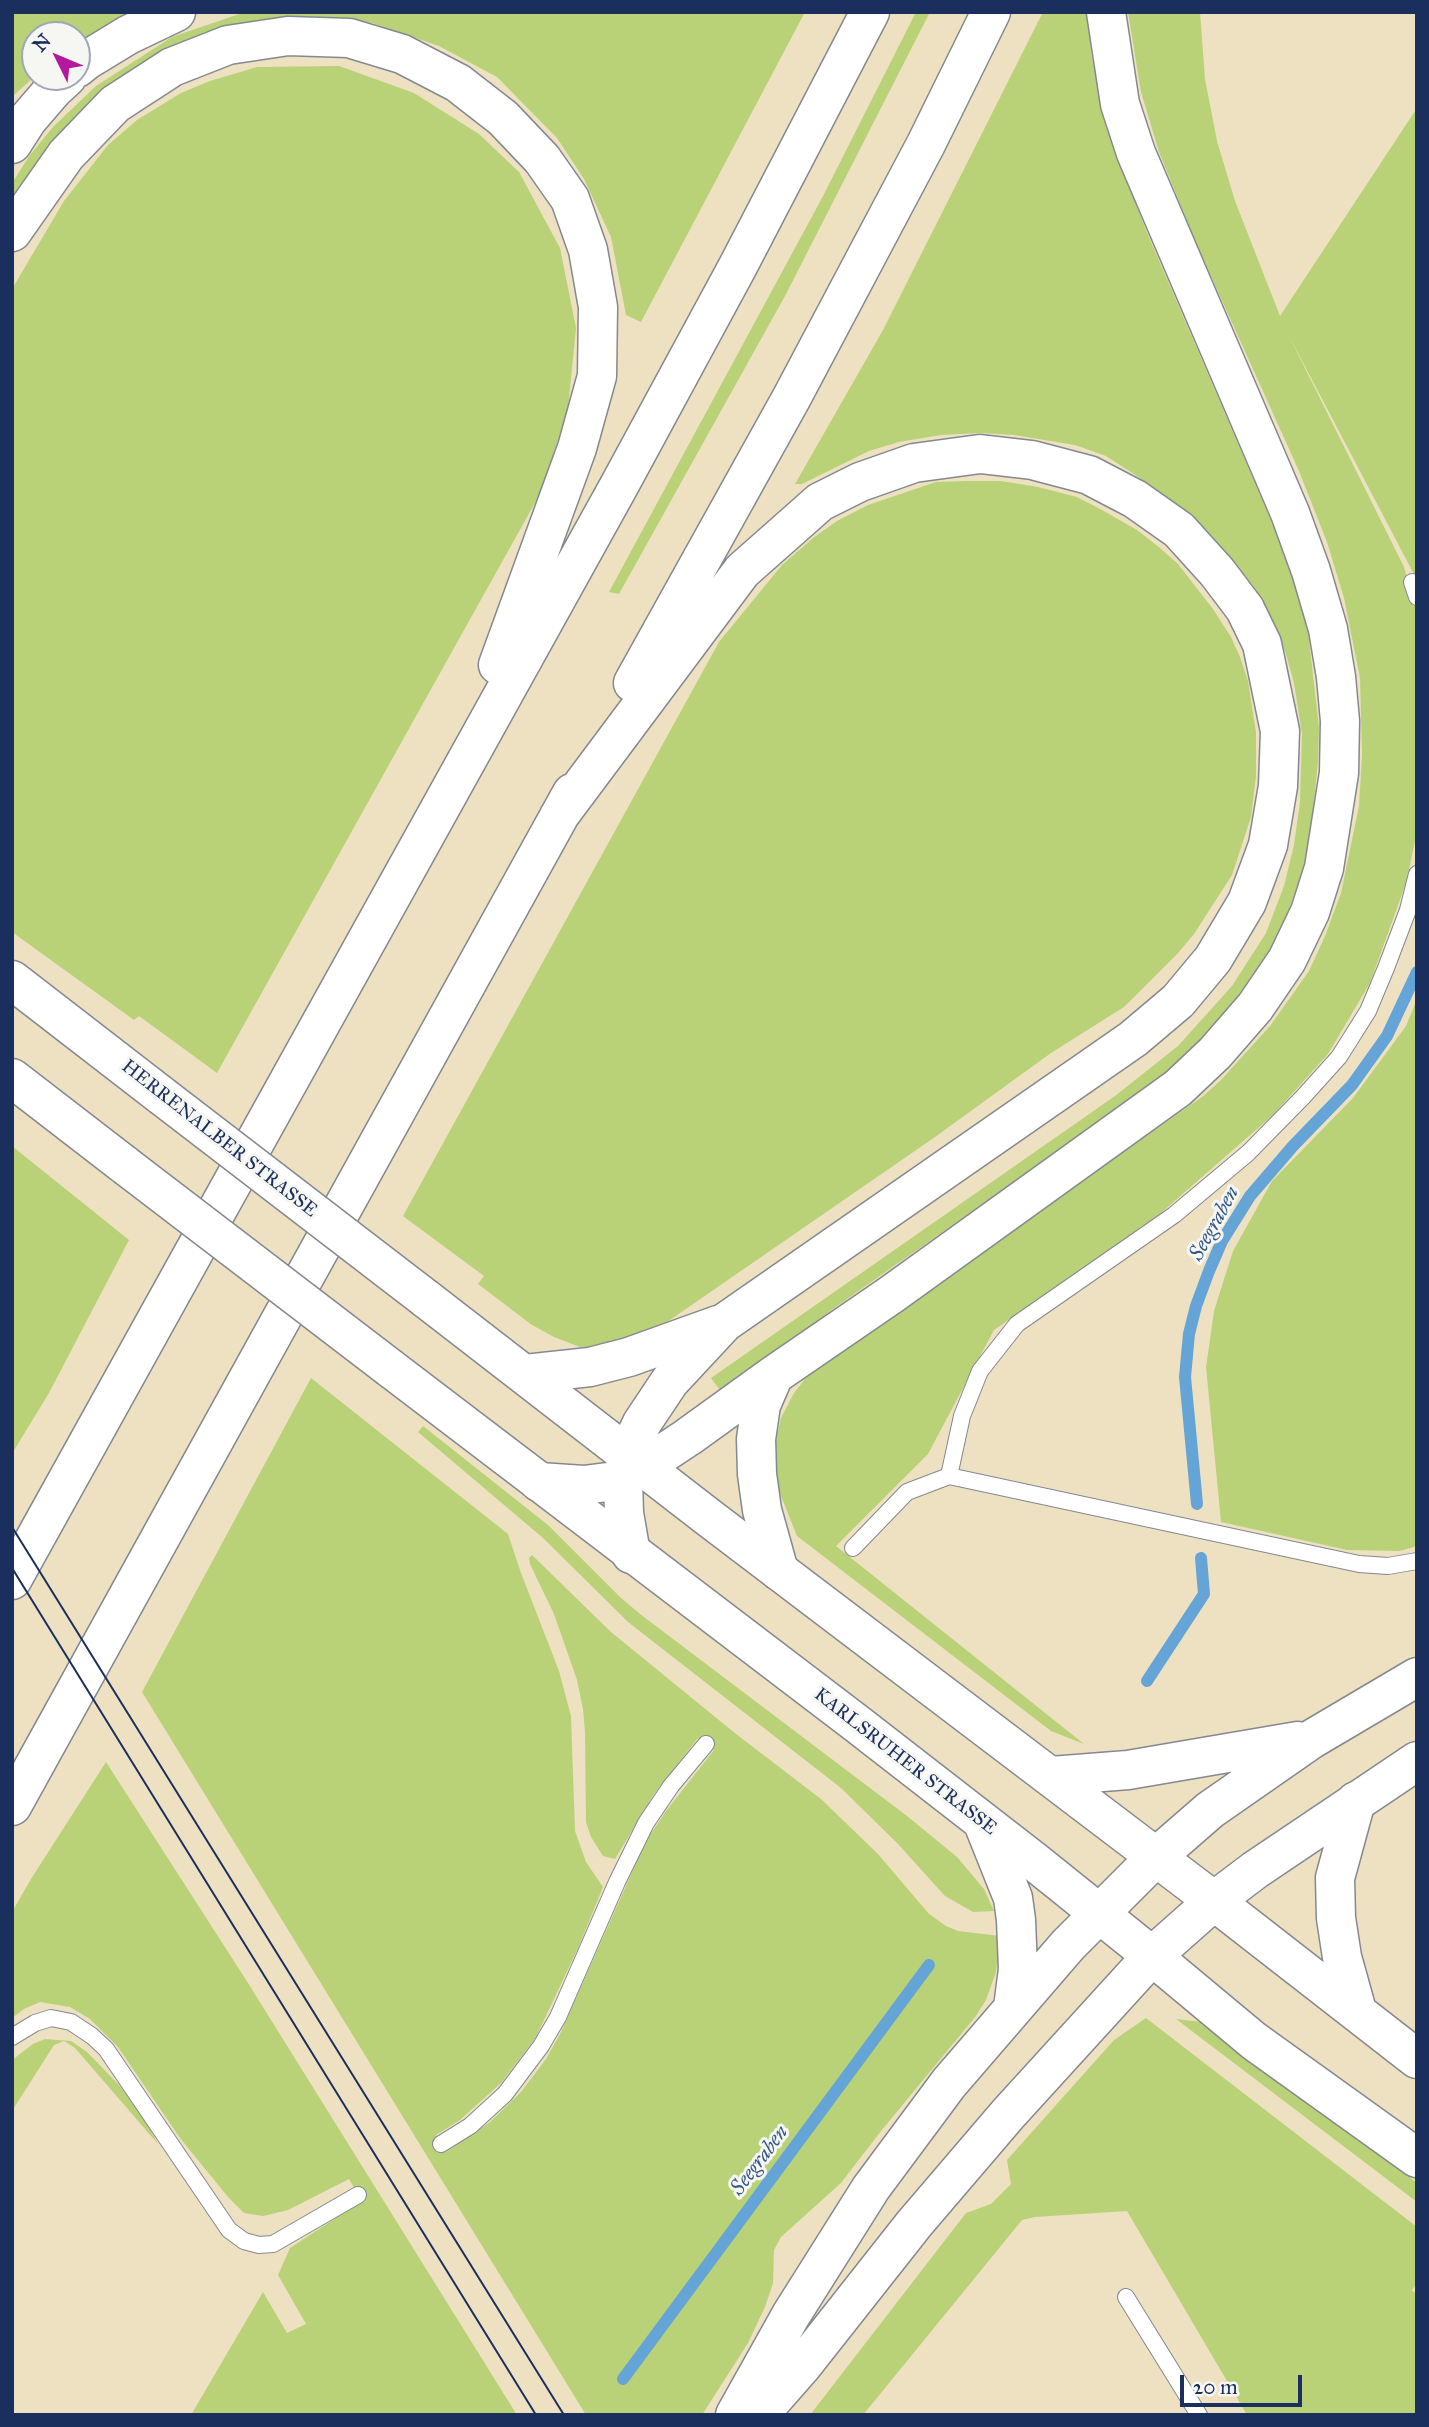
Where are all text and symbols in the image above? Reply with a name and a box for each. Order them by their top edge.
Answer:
north arrow [21,21,91,91]
text: N [28,29,56,56]
street label: HERRENALBER STRASSE [117,1055,321,1223]
water label: Seegraben [1184,1182,1246,1266]
street label: KARLSRUHER STRASSE [809,1684,1001,1840]
water label: Seegraben [726,2121,794,2201]
scale bar [1184,2360,1306,2404]
text: 20 m [1193,2374,1238,2400]

